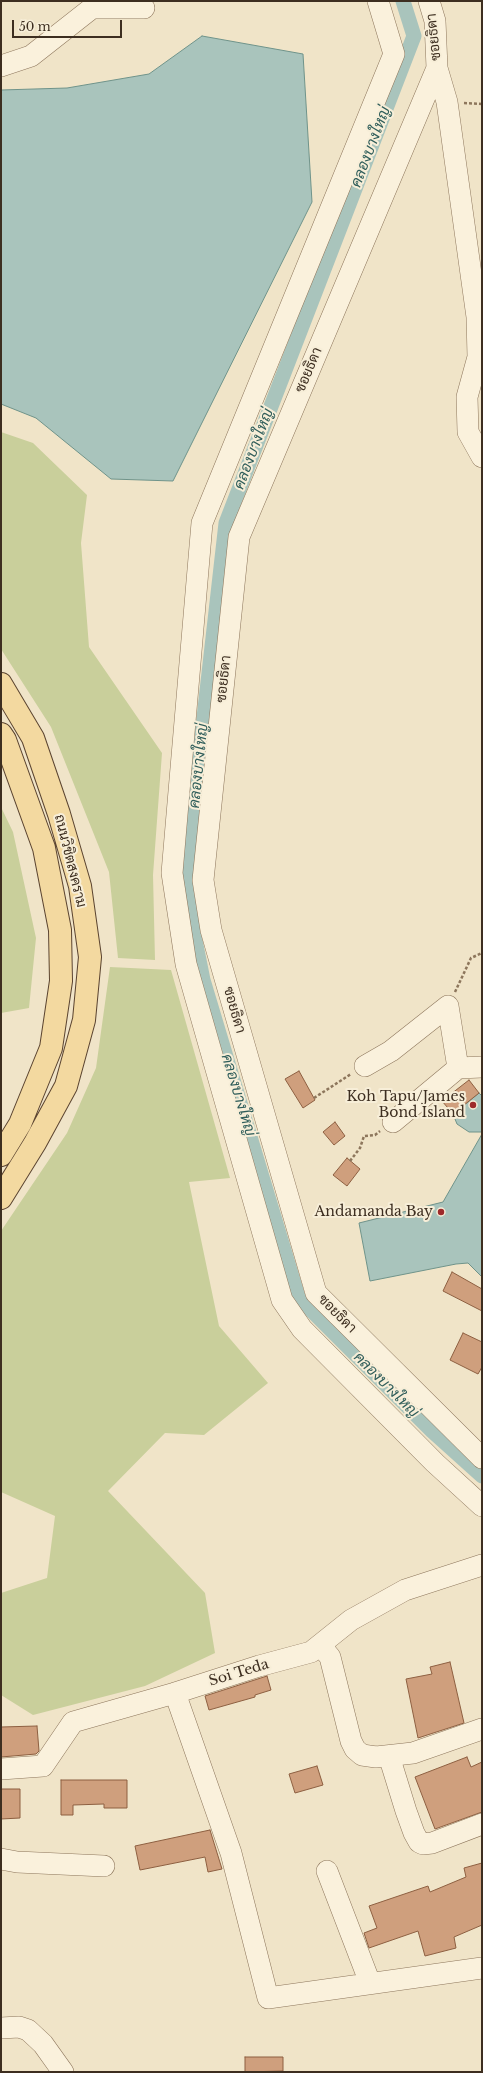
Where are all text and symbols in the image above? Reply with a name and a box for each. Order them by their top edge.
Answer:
scale bar [14,12,124,38]
street label: ซอยธิดา [423,12,445,62]
text: 50 m [19,19,51,34]
water label: คลองบางใหญ่ [347,104,395,190]
street label: ซอยธิดา [292,345,326,395]
water label: คลองบางใหญ่ [230,406,278,492]
street label: ซอยธิดา [213,654,235,704]
water label: คลองบางใหญ่ [186,723,212,809]
street label: ถนนวิชิตสงคราม [50,813,90,909]
street label: ซอยธิดา [219,985,249,1035]
water label: คลองบางใหญ่ [217,1052,259,1138]
place label: Koh Tapu/James Bond Island [347,1089,465,1122]
marker: Koh Tapu/James Bond Island [468,1100,478,1110]
place label: Andamanda Bay [315,1204,433,1220]
marker: Andamanda Bay [436,1207,446,1217]
street label: ซอยธิดา [314,1291,360,1337]
water label: คลองบางใหญ่ [350,1349,422,1421]
street label: Soi Teda [207,1656,271,1690]

